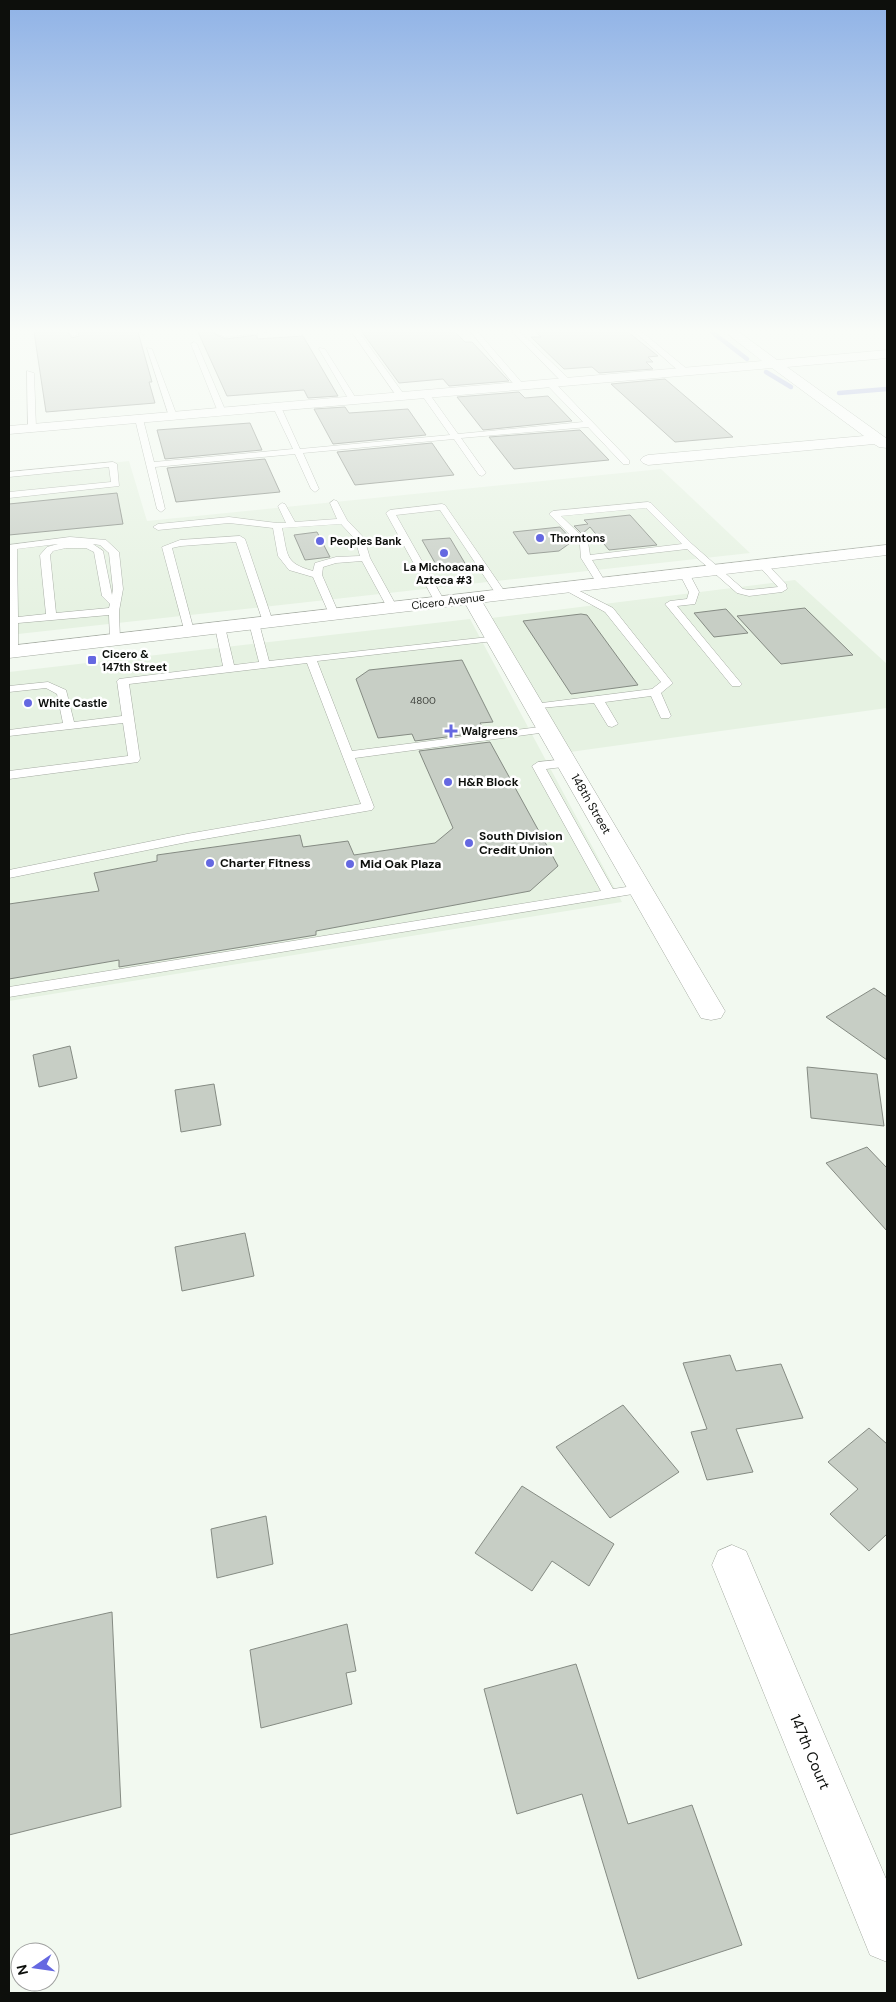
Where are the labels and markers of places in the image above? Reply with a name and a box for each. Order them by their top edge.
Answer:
place label: Thorntons [550,531,605,545]
marker: Thorntons [534,532,546,544]
place label: Peoples Bank [330,534,402,548]
marker: Peoples Bank [314,535,326,547]
marker: La Michoacana Azteca #3 [438,547,450,559]
place label: La Michoacana Azteca #3 [404,560,484,587]
place label: Cicero & 147th Street [102,647,167,674]
marker: Cicero & 147th Street [86,654,98,666]
place label: White Castle [38,696,108,710]
marker: White Castle [22,697,34,709]
place label: Walgreens [461,724,518,738]
marker: Walgreens [445,725,457,737]
place label: H&R Block [458,774,519,790]
marker: H&R Block [442,776,454,788]
place label: South Division Credit Union [479,828,563,858]
marker: South Division Credit Union [463,837,475,849]
place label: Charter Fitness [220,855,311,871]
place label: Mid Oak Plaza [360,856,441,872]
marker: Charter Fitness [204,857,216,869]
marker: Mid Oak Plaza [344,858,356,870]

